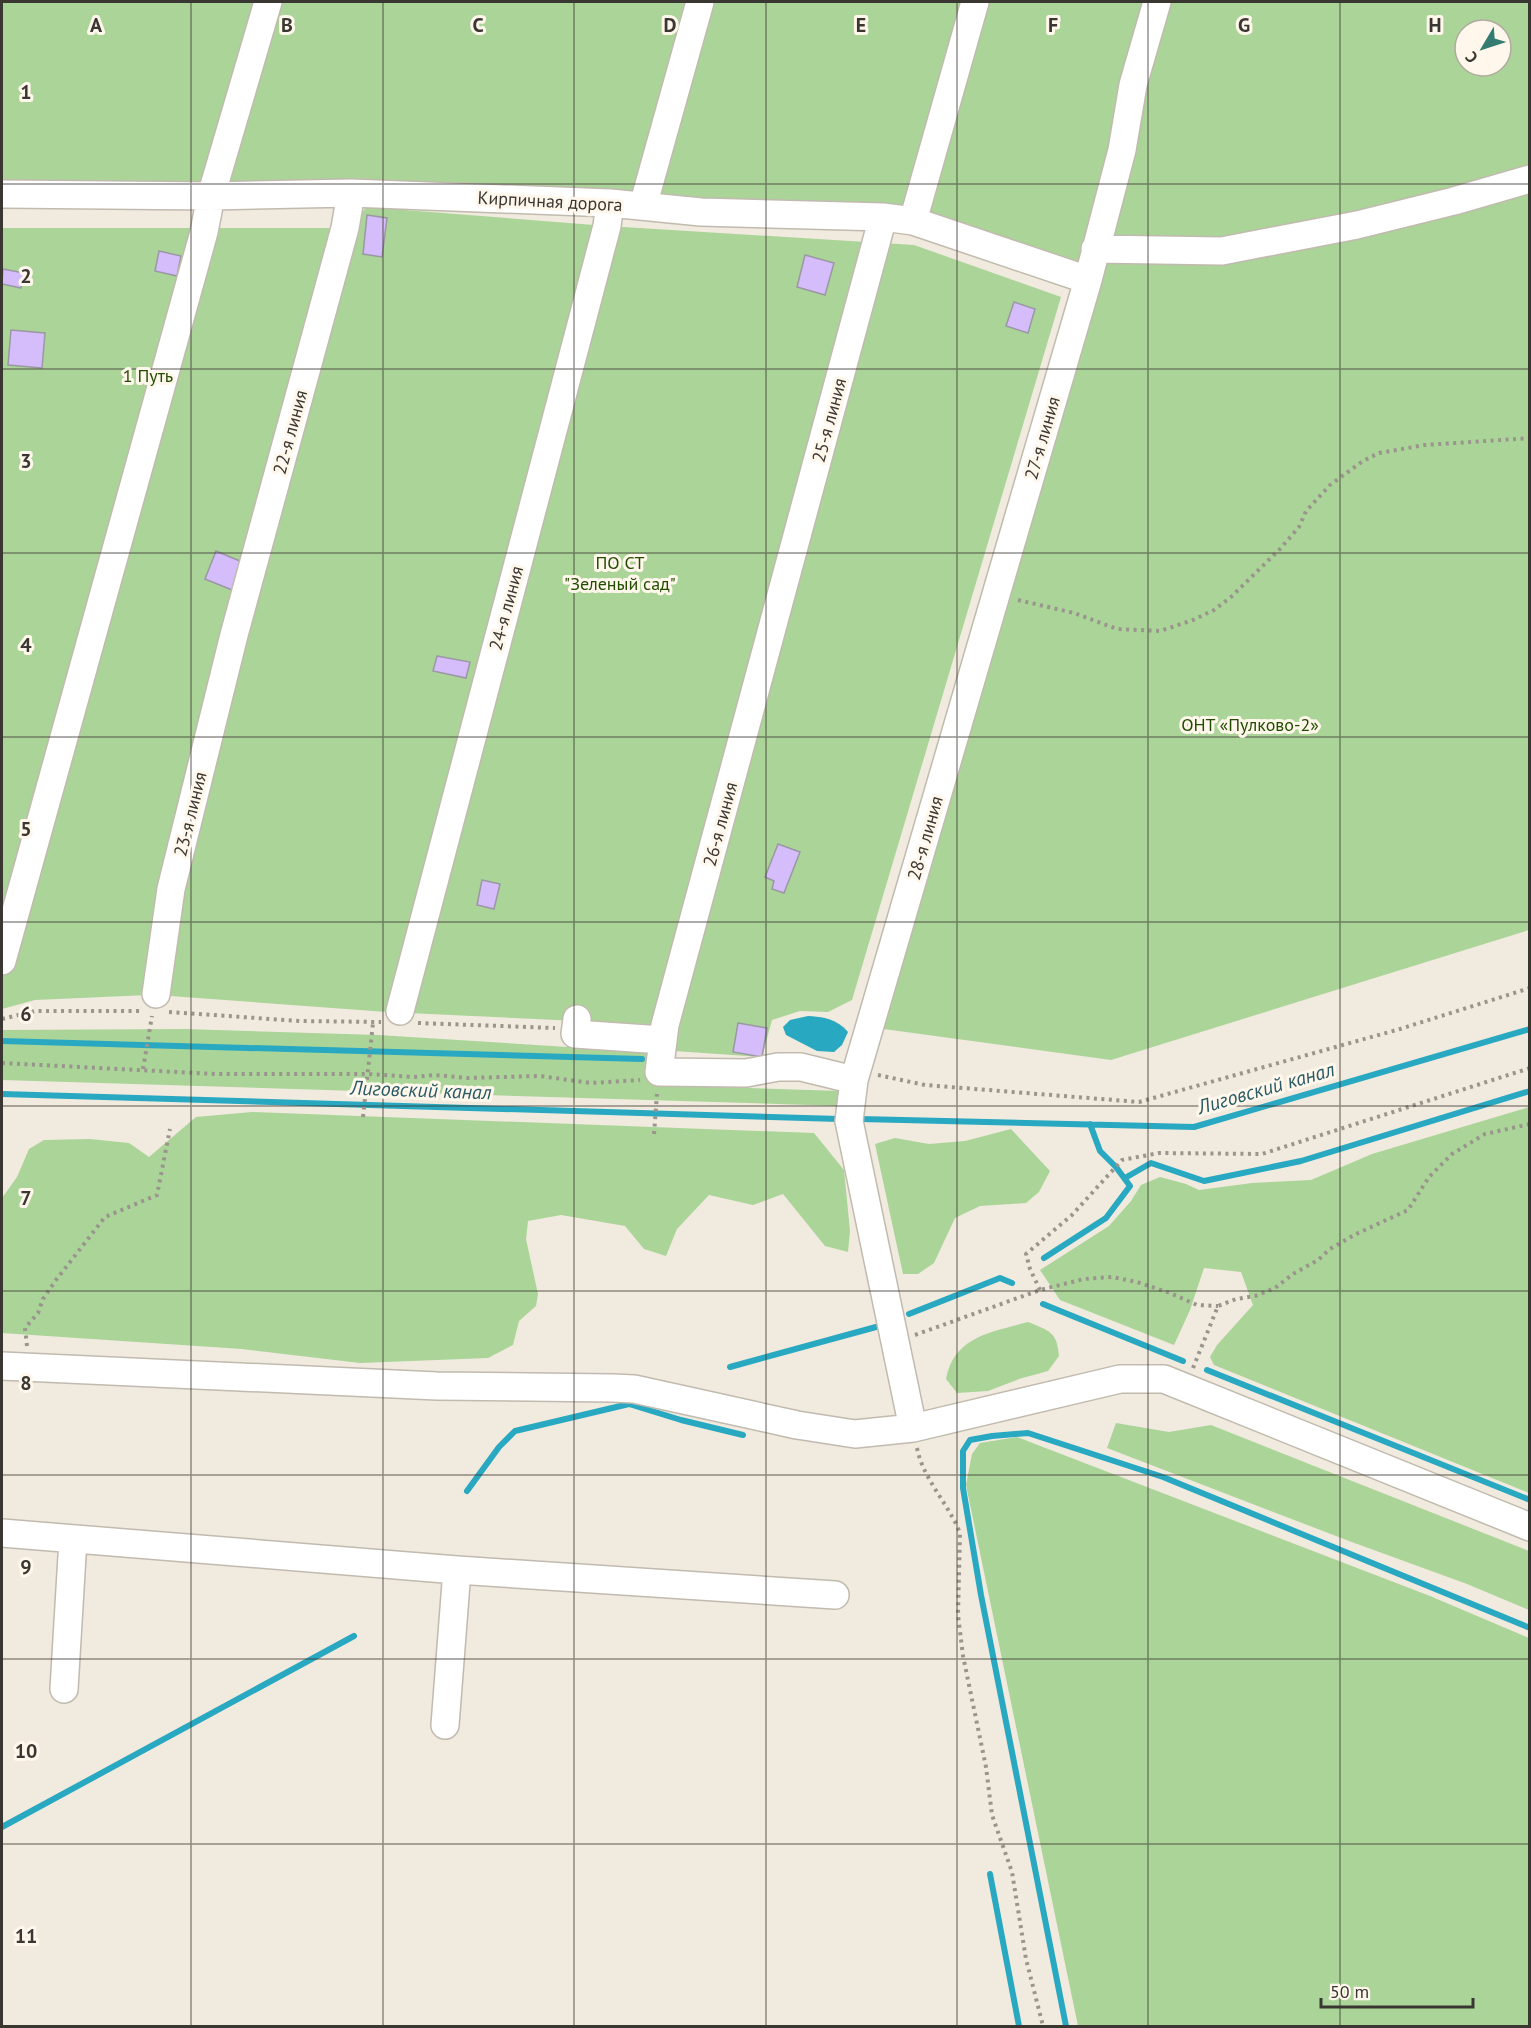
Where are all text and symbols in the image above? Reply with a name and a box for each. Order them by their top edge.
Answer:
text: A [90,12,103,38]
text: B [281,12,293,38]
text: C [472,12,484,38]
text: D [664,12,677,38]
text: E [856,12,866,38]
text: F [1048,12,1058,38]
text: G [1238,12,1250,38]
text: H [1428,12,1442,38]
north arrow [1453,18,1513,78]
text: С [1461,48,1482,67]
text: 1 [20,79,32,105]
street label: Кирпичная дорога [477,186,623,216]
text: 2 [20,263,32,289]
park label: 1 Путь [123,364,173,387]
street label: 25-я линия [807,375,851,465]
street label: 22-я линия [268,387,312,477]
street label: 27-я линия [1019,394,1065,482]
text: 3 [20,448,32,474]
park label: ПО СТ "Зеленый сад" [564,551,676,595]
street label: 24-я линия [484,563,528,653]
text: 4 [20,632,32,658]
park label: ОНТ «Пулково-2» [1181,713,1319,736]
street label: 23-я линия [168,769,212,859]
street label: 26-я линия [698,779,742,869]
street label: 28-я линия [902,793,948,883]
text: 5 [20,816,32,842]
text: 6 [20,1001,32,1027]
water label: Лиговский канал [1194,1056,1338,1120]
water label: Лиговский канал [349,1075,492,1105]
text: 7 [20,1185,32,1211]
text: 8 [20,1370,32,1396]
text: 9 [20,1554,32,1580]
text: 10 [15,1738,37,1764]
text: 11 [15,1923,37,1949]
scale bar [1321,1971,1472,2009]
text: 50 m [1330,1980,1369,2003]

